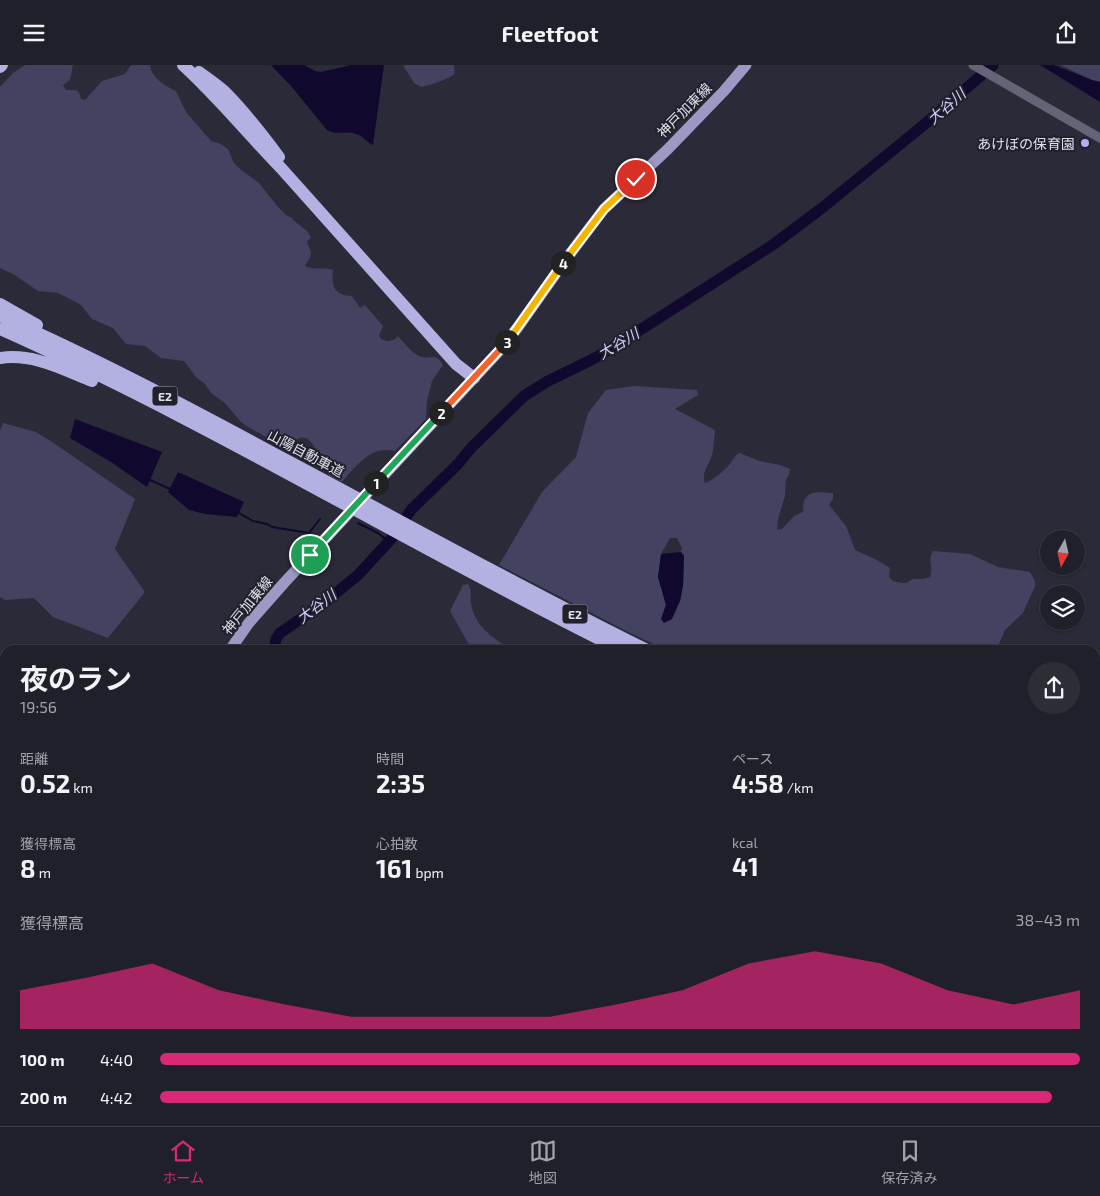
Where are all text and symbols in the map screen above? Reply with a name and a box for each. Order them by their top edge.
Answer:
icon: menu [20,19,48,47]
icon: share [1052,19,1080,47]
text: Fleetfoot [502,20,599,46]
street label: 神戸加東線 [653,79,715,141]
water label: 大谷川 [923,83,970,128]
place label: あけぼの保育園 [977,135,1075,152]
marker: あけぼの保育園 [1079,137,1091,149]
pin [615,158,657,200]
icon: check [622,165,650,193]
pin: 4 [550,251,576,275]
text: 4 [559,255,568,272]
water label: 大谷川 [594,323,644,362]
pin: 3 [494,329,520,355]
text: 3 [504,334,511,351]
road number: E2 [152,387,178,406]
pin: 2 [428,401,454,425]
text: 2 [437,405,446,422]
street label: 山陽自動車道 [265,426,347,480]
pin: 1 [364,471,388,495]
text: 1 [373,475,380,492]
north arrow [1040,530,1085,575]
map controls [1040,530,1085,630]
pin [289,534,331,576]
icon: arrive [296,541,324,569]
street label: 神戸加東線 [218,572,276,638]
water label: 大谷川 [293,584,341,627]
button: layers [1040,585,1085,630]
road number: E2 [562,605,588,623]
text: 夜のラン [20,661,132,695]
button: share [1028,662,1080,714]
text: 19:56 [20,697,57,716]
text: 距離 [20,750,48,767]
text: 時間 [376,750,404,767]
text: ペース [732,750,773,767]
text: 0.52 [20,768,70,798]
text: 2:35 [376,768,425,798]
text: 4:58 [732,768,784,798]
text: km [70,779,93,796]
text: /km [784,779,813,796]
text: kcal [732,834,758,851]
text: 獲得標高 [20,835,76,852]
text: 心拍数 [376,835,418,852]
text: 41 [732,851,759,881]
text: 8 [20,853,36,883]
text: 161 [376,853,412,883]
text: m [36,864,51,881]
text: bpm [412,864,444,881]
text: 38–43 m [1016,910,1080,929]
text: 獲得標高 [20,913,84,932]
text: 100 m [20,1050,65,1069]
text: 4:40 [100,1050,133,1069]
text: 200 m [20,1088,67,1107]
text: 4:42 [100,1088,132,1107]
tab: ホーム [162,1137,204,1187]
tab: 地図 [529,1137,557,1187]
tab: 保存済み [882,1137,938,1187]

